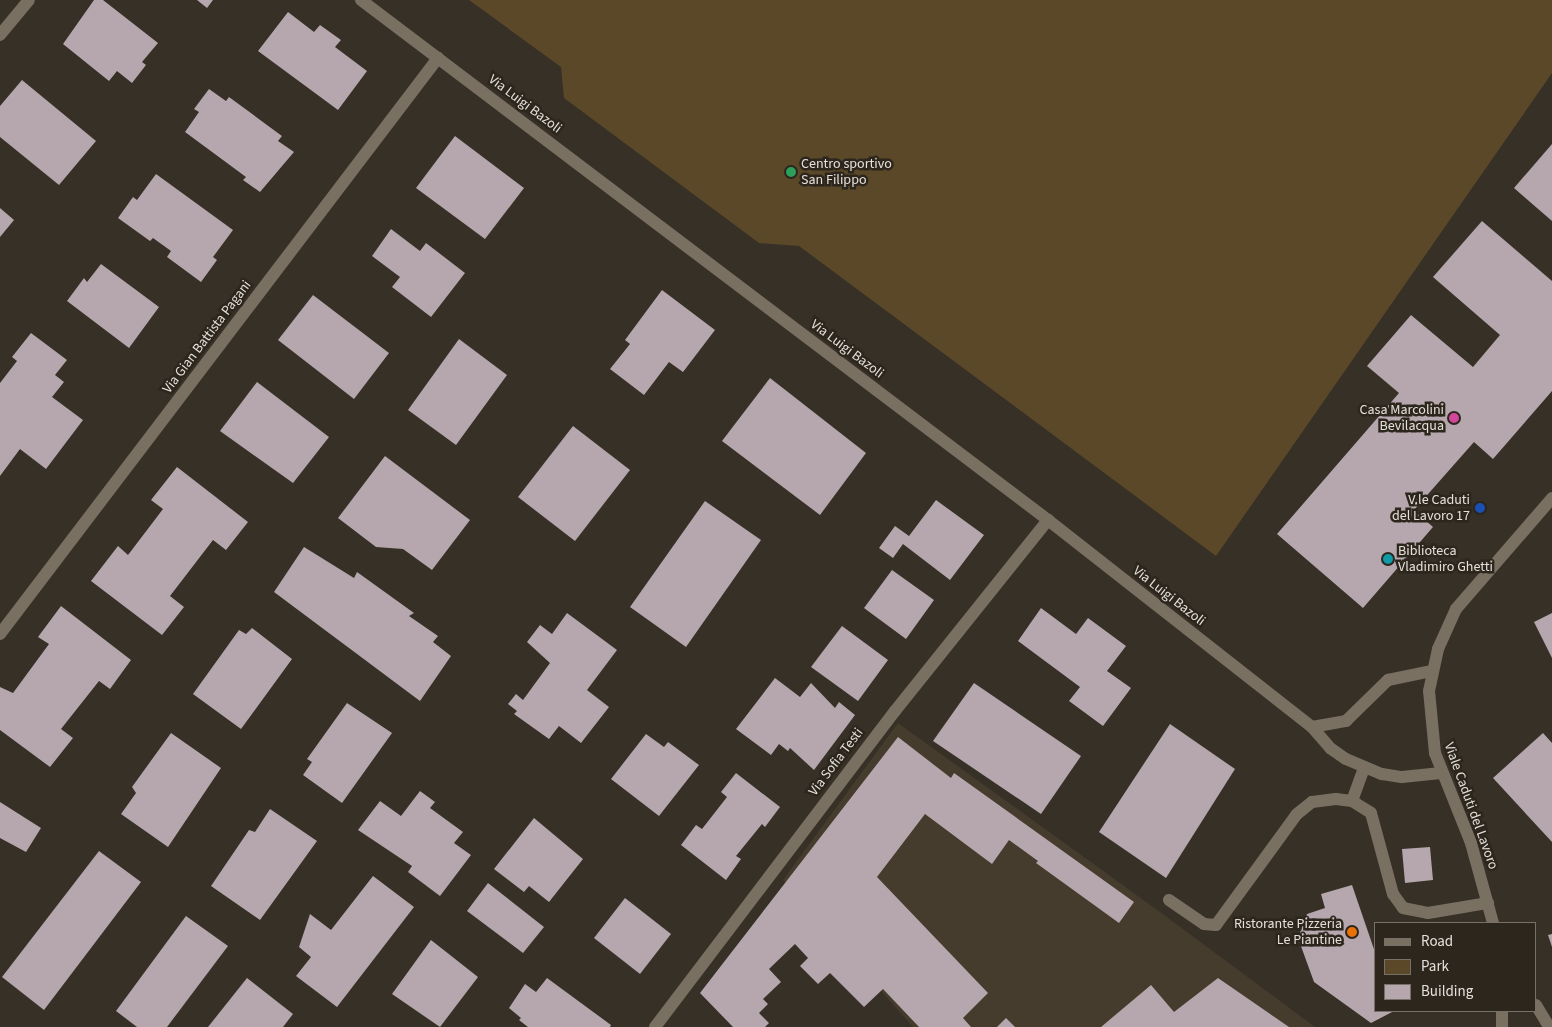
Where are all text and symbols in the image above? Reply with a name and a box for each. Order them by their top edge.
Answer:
street label: Via Luigi Bazoli [485,71,565,137]
place label: Centro sportivo San Filippo [801,156,892,188]
marker: Centro sportivo San Filippo [785,166,797,178]
street label: Via Gian Battista Pagani [159,277,255,397]
street label: Via Luigi Bazoli [807,316,887,382]
place label: Casa Marcolini Bevilacqua [1359,402,1444,434]
marker: Casa Marcolini Bevilacqua [1448,412,1460,424]
place label: V.le Caduti del Lavoro 17 [1392,492,1470,524]
marker: V.le Caduti del Lavoro 17 [1474,502,1486,514]
place label: Biblioteca Vladimiro Ghetti [1398,543,1493,576]
marker: Biblioteca Vladimiro Ghetti [1382,553,1394,565]
street label: Via Luigi Bazoli [1129,563,1209,629]
street label: Via Sofia Testi [805,725,867,799]
street label: Viale Caduti del Lavoro [1440,740,1502,872]
place label: Ristorante Pizzeria Le Piantine [1234,916,1342,949]
legend [1374,922,1537,1012]
marker: Ristorante Pizzeria Le Piantine [1346,926,1358,938]
text: Road [1421,931,1453,952]
text: Park [1421,956,1449,977]
text: Building [1421,981,1473,1002]

